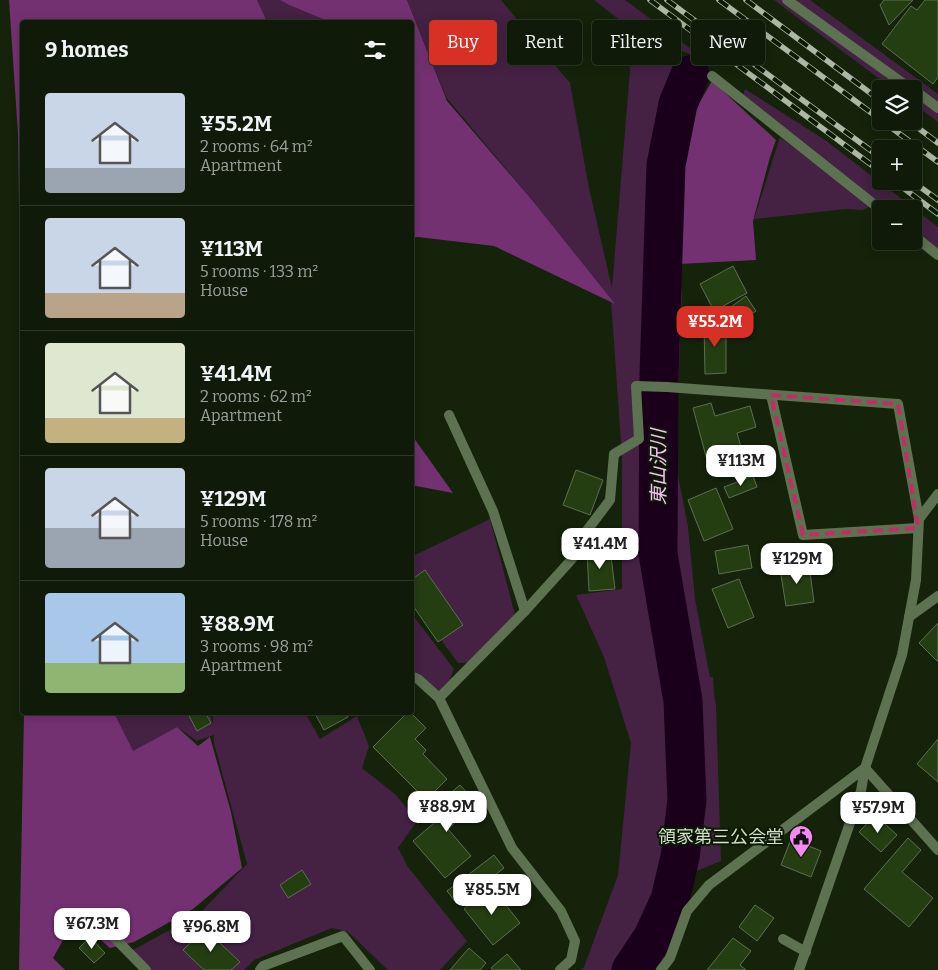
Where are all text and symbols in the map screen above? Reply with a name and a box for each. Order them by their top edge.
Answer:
chip: Buy [429,20,497,65]
chip: Rent [507,20,582,65]
chip: Filters [592,20,681,65]
chip: New [691,20,765,65]
icon: filters [361,36,389,64]
text: 9 homes [45,37,129,63]
map controls [872,80,922,250]
button: layers [872,80,922,130]
text: ¥55.2M [200,111,272,137]
icon: home [85,113,145,173]
text: 2 rooms · 64 m² [200,137,313,156]
button: + [872,140,922,190]
text: Apartment [200,156,282,175]
button: − [872,200,922,250]
text: ¥113M [200,236,263,262]
icon: home [85,238,145,298]
text: 5 rooms · 133 m² [200,262,318,281]
text: House [200,281,248,300]
pin: ¥55.2M [674,306,756,348]
text: ¥55.2M [688,312,742,331]
text: ¥41.4M [200,361,272,387]
icon: home [85,363,145,423]
text: 2 rooms · 62 m² [200,387,312,406]
text: Apartment [200,406,282,425]
water label: 東山沢川 [647,427,670,505]
pin: ¥113M [706,444,776,487]
text: ¥113M [717,451,765,470]
text: ¥129M [200,486,266,512]
icon: home [85,488,145,548]
text: 5 rooms · 178 m² [200,512,317,531]
pin: ¥41.4M [559,528,641,570]
text: House [200,531,248,550]
text: ¥41.4M [572,534,628,553]
pin: ¥129M [762,542,832,585]
text: ¥129M [772,549,822,568]
text: ¥88.9M [200,611,274,637]
icon: home [85,613,145,673]
text: 3 rooms · 98 m² [200,637,313,656]
text: Apartment [200,656,282,675]
pin: ¥88.9M [406,790,488,833]
pin: ¥57.9M [837,792,919,834]
text: ¥88.9M [419,797,475,816]
text: ¥57.9M [851,798,905,817]
public building icon: 領家第三公会堂 [788,824,814,858]
place label: 領家第三公会堂 [658,826,784,848]
pin: ¥85.5M [451,874,533,916]
text: ¥85.5M [464,880,520,899]
pin: ¥67.3M [51,908,133,950]
pin: ¥96.8M [170,910,252,953]
text: ¥67.3M [65,914,119,933]
text: ¥96.8M [182,917,240,936]

